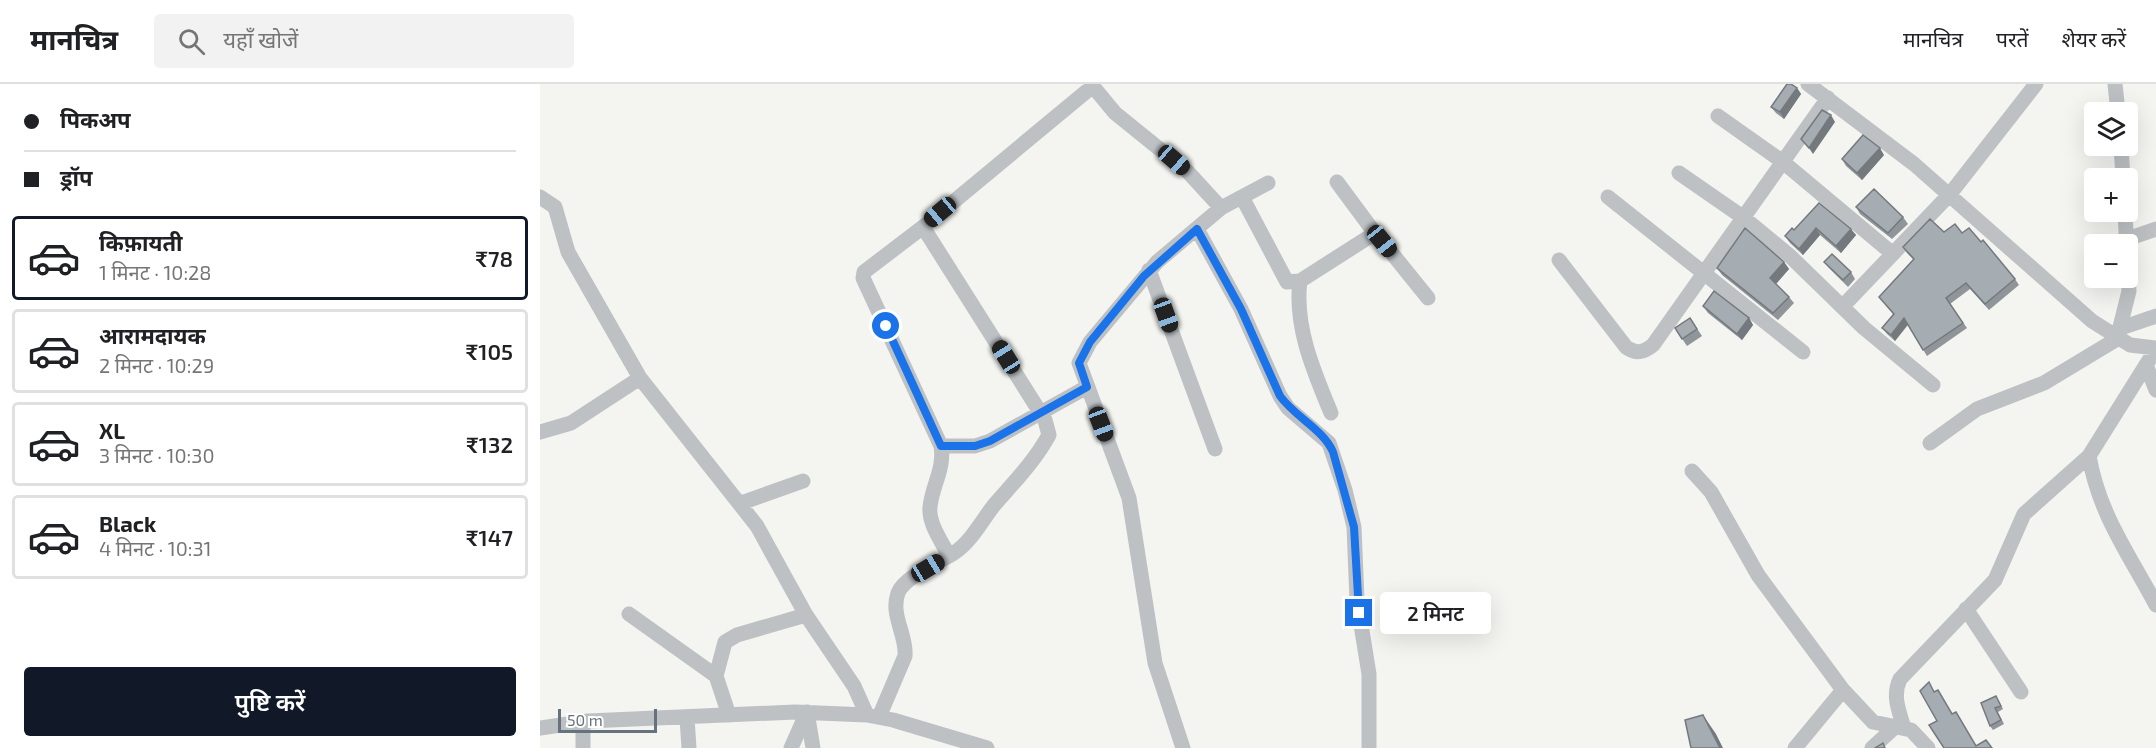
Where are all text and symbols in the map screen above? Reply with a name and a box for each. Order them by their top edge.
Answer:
search box [154,14,574,68]
text: मानचित्र [30,22,118,56]
icon: search [175,25,208,58]
text: यहाँ खोजें [223,26,298,52]
text: मानचित्र [1903,26,1963,51]
text: परतें [1996,26,2029,51]
text: शेयर करें [2062,26,2126,51]
map controls [2084,102,2138,288]
button: layers [2084,102,2138,156]
text: पिकअप [60,106,131,132]
car [1155,141,1193,179]
text: ड्रॉप [60,164,93,190]
button: + [2084,168,2138,222]
car [920,194,960,230]
car [1364,221,1400,261]
text: किफ़ायती [99,229,183,255]
icon: car [27,231,81,285]
button: − [2084,234,2138,288]
text: ₹78 [475,245,513,271]
text: 1 मिनट · 10:28 [99,260,212,284]
car [1151,295,1181,335]
route start [872,312,899,339]
text: आरामदायक [99,322,206,348]
icon: car [27,324,81,378]
car [989,337,1023,377]
text: ₹105 [465,338,513,364]
text: 2 मिनट · 10:29 [99,353,214,377]
car [1086,404,1116,444]
icon: car [27,417,81,471]
text: XL [99,417,125,443]
text: ₹132 [466,431,513,457]
text: 3 मिनट · 10:30 [99,443,214,467]
icon: car [27,510,81,564]
text: Black [99,510,156,536]
text: ₹147 [466,524,513,550]
text: 4 मिनट · 10:31 [99,536,212,560]
car [908,551,948,585]
callout: 2 मिनट [1380,592,1491,634]
route end [1345,599,1372,626]
text: 2 मिनट [1407,601,1464,625]
button: पुष्टि करें [24,667,516,736]
scale bar [558,706,657,734]
text: 50 m [567,710,603,729]

